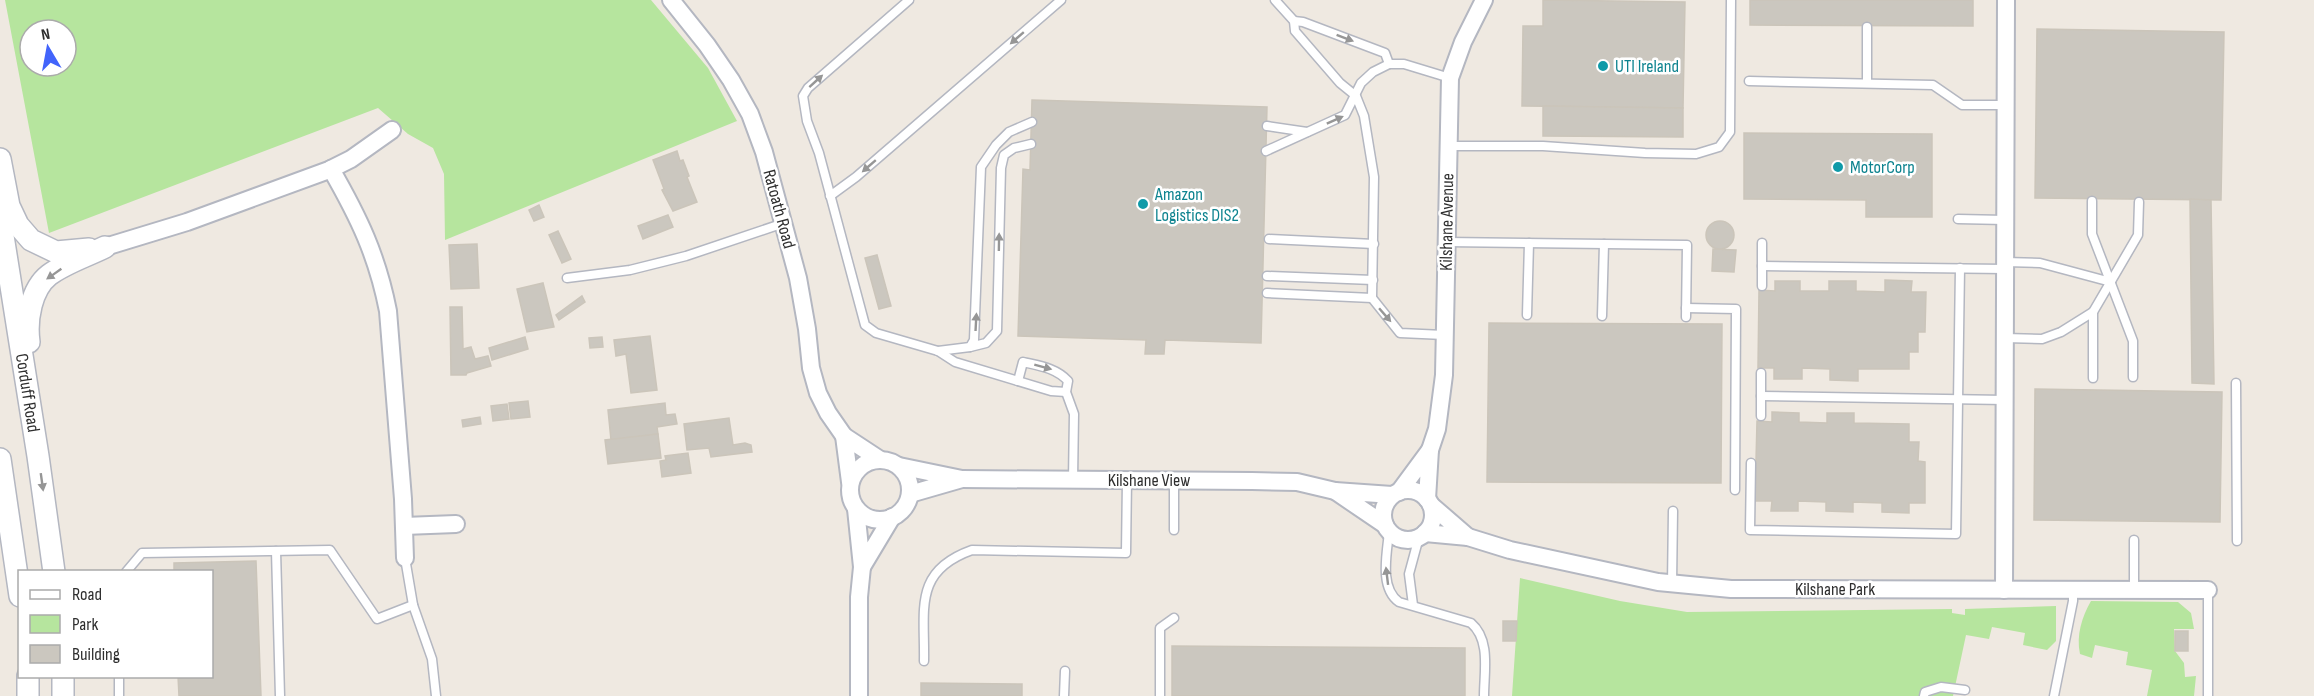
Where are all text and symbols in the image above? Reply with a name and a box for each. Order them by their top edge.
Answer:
north arrow [18,18,78,78]
text: N [40,25,52,45]
one-way arrow [1010,31,1025,44]
one-way arrow [1336,34,1354,43]
place label: UTI Ireland [1615,56,1679,77]
marker: UTI Ireland [1596,59,1610,73]
one-way arrow [808,75,823,88]
one-way arrow [1326,114,1344,124]
place label: MotorCorp [1850,157,1915,178]
one-way arrow [862,159,877,173]
marker: MotorCorp [1831,160,1845,174]
street label: Ratoath Road [758,167,800,251]
street label: Kilshane Avenue [1436,173,1458,271]
place label: Amazon Logistics DIS2 [1154,184,1239,226]
marker: Amazon Logistics DIS2 [1136,197,1150,211]
one-way arrow [994,233,1003,252]
one-way arrow [46,268,62,280]
one-way arrow [1379,307,1392,323]
one-way arrow [972,313,981,332]
street label: Corduff Road [11,352,45,434]
one-way arrow [1034,362,1052,372]
street label: Kilshane View [1108,470,1190,491]
one-way arrow [38,472,47,491]
one-way arrow [1382,566,1392,585]
legend [18,570,213,678]
street label: Kilshane Park [1795,579,1875,600]
text: Road [72,584,102,605]
text: Park [72,614,98,635]
text: Building [72,644,120,665]

